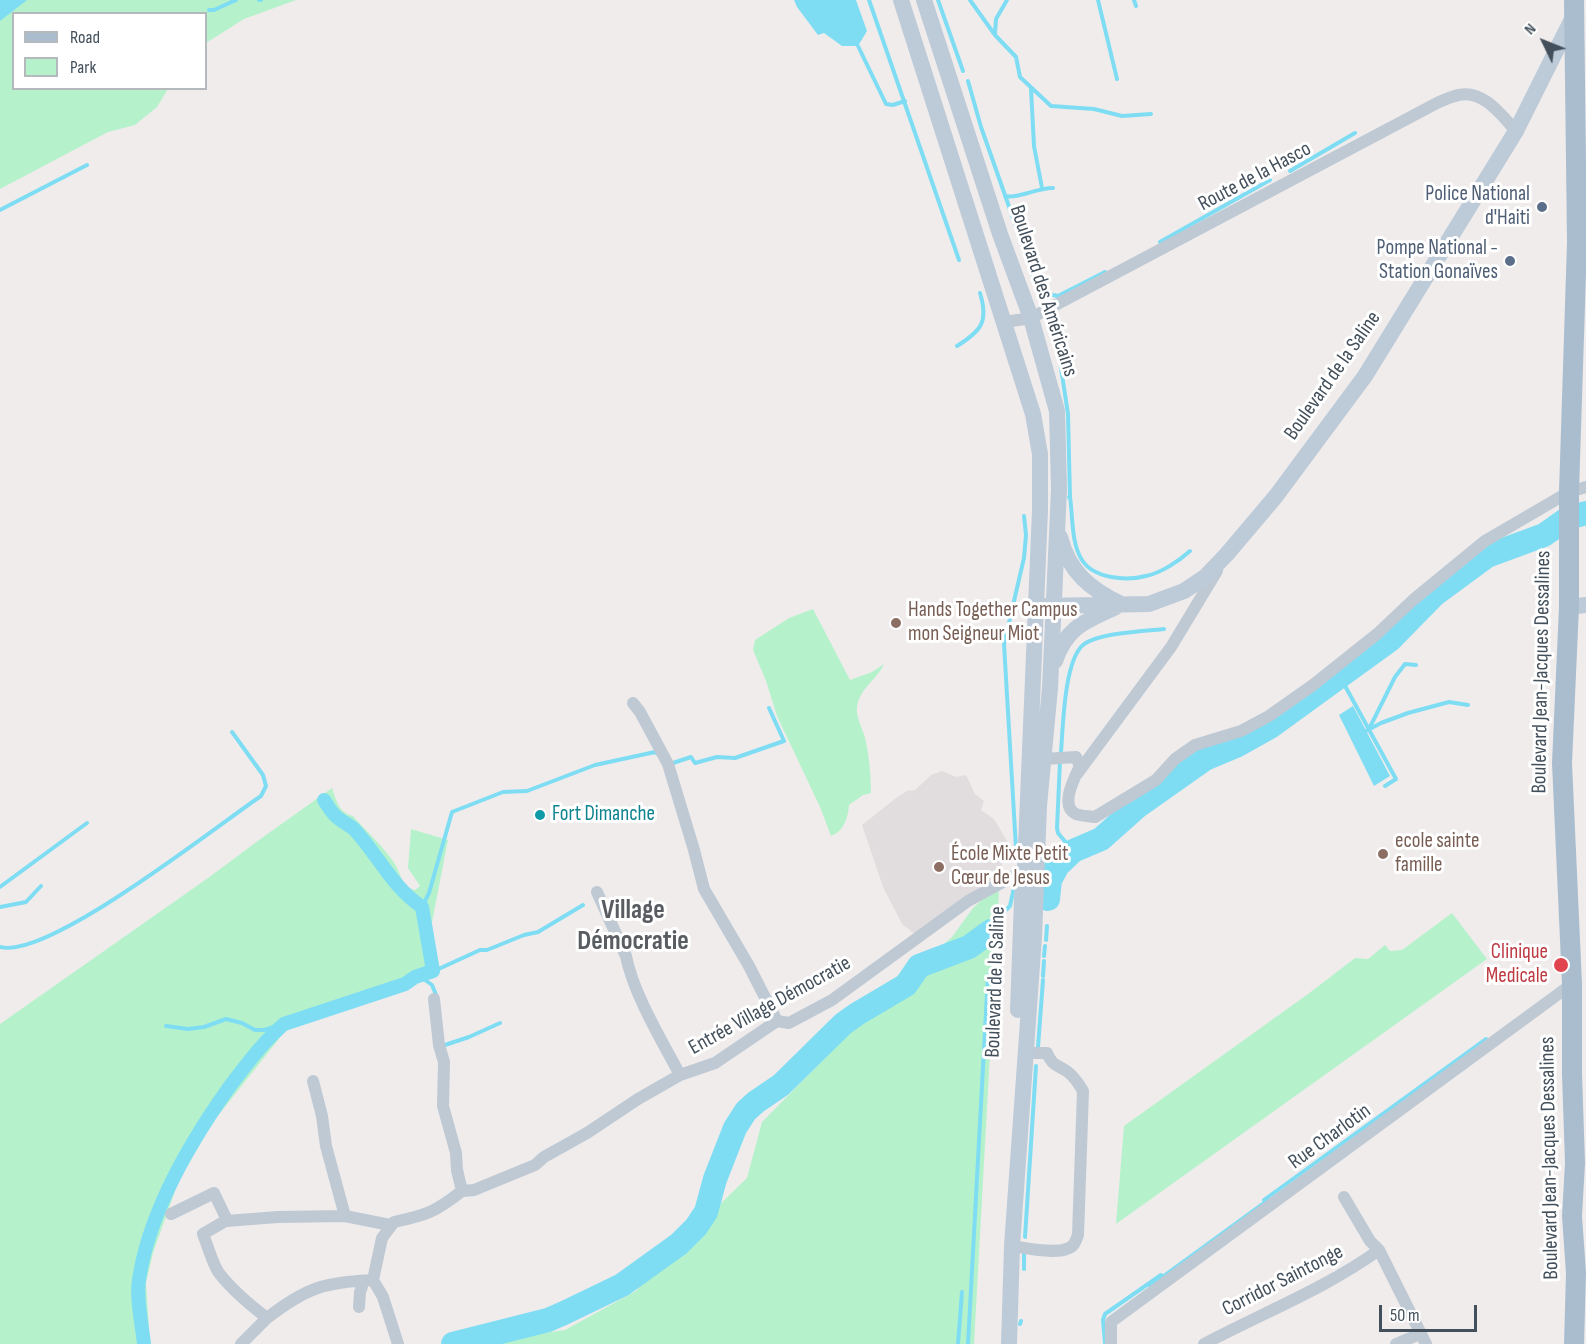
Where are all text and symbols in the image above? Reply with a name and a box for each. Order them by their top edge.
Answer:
legend [12,12,207,90]
north arrow [1514,12,1574,72]
text: N [1521,20,1540,39]
text: Road [70,27,100,48]
text: Park [70,57,96,78]
street label: Route de la Hasco [1194,137,1316,217]
place label: Police National d'Haiti [1425,182,1530,232]
marker: Police National d'Haiti [1535,200,1549,214]
street label: Boulevard des Américains [1003,202,1083,380]
place label: Pompe National - Station Gonaïves [1377,236,1498,286]
marker: Pompe National - Station Gonaïves [1503,254,1517,268]
street label: Boulevard de la Saline [1279,307,1387,445]
street label: Boulevard Jean-Jacques Dessalines [1527,550,1557,794]
place label: Hands Together Campus mon Seigneur Miot [908,598,1077,648]
marker: Hands Together Campus mon Seigneur Miot [889,616,903,630]
place label: Fort Dimanche [552,802,655,828]
marker: Fort Dimanche [533,808,547,822]
place label: ecole sainte famille [1395,829,1479,879]
place label: École Mixte Petit Cœur de Jesus [951,842,1068,892]
marker: ecole sainte famille [1376,847,1390,861]
marker: École Mixte Petit Cœur de Jesus [932,860,946,874]
district label: Village Démocratie [577,895,689,958]
street label: Boulevard de la Saline [981,906,1011,1058]
place label: Clinique Medicale [1486,940,1548,990]
street label: Entrée Village Démocratie [685,951,855,1061]
marker: Clinique Medicale [1552,956,1570,974]
street label: Boulevard Jean-Jacques Dessalines [1535,1036,1565,1280]
street label: Rue Charlotin [1284,1099,1376,1175]
street label: Corridor Saintonge [1218,1240,1348,1322]
scale bar [1382,1293,1480,1331]
text: 50 m [1390,1305,1420,1326]

